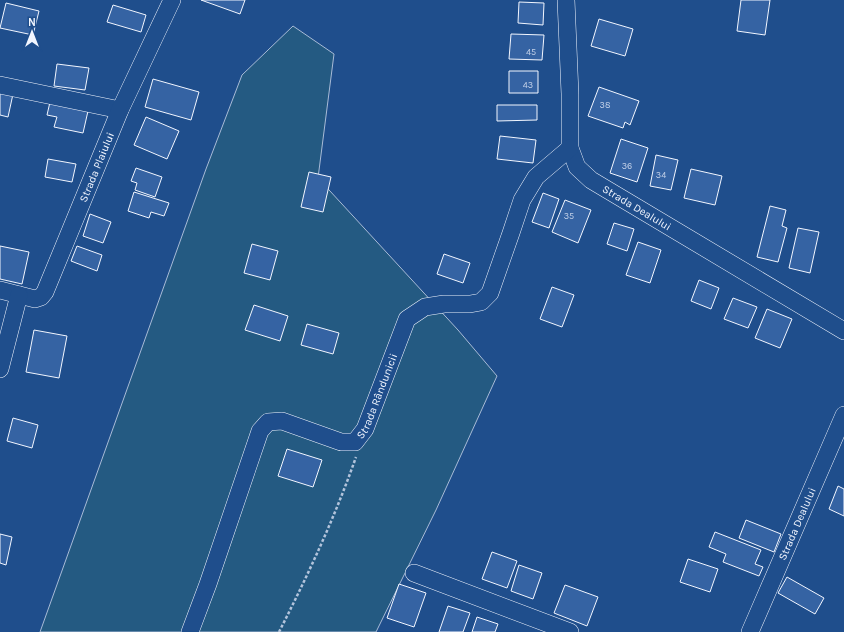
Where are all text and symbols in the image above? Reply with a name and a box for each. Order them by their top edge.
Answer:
north arrow [12,12,52,52]
text: N [28,16,36,29]
house number: 45 [526,47,536,57]
house number: 43 [523,80,533,90]
house number: 38 [600,100,611,110]
street label: Strada Plaiului [76,130,117,204]
house number: 36 [622,161,632,171]
house number: 34 [656,170,666,180]
street label: Strada Dealului [600,182,674,233]
house number: 35 [564,211,574,221]
street label: Strada Rândunicii [354,351,400,441]
street label: Strada Dealului [775,485,818,562]

